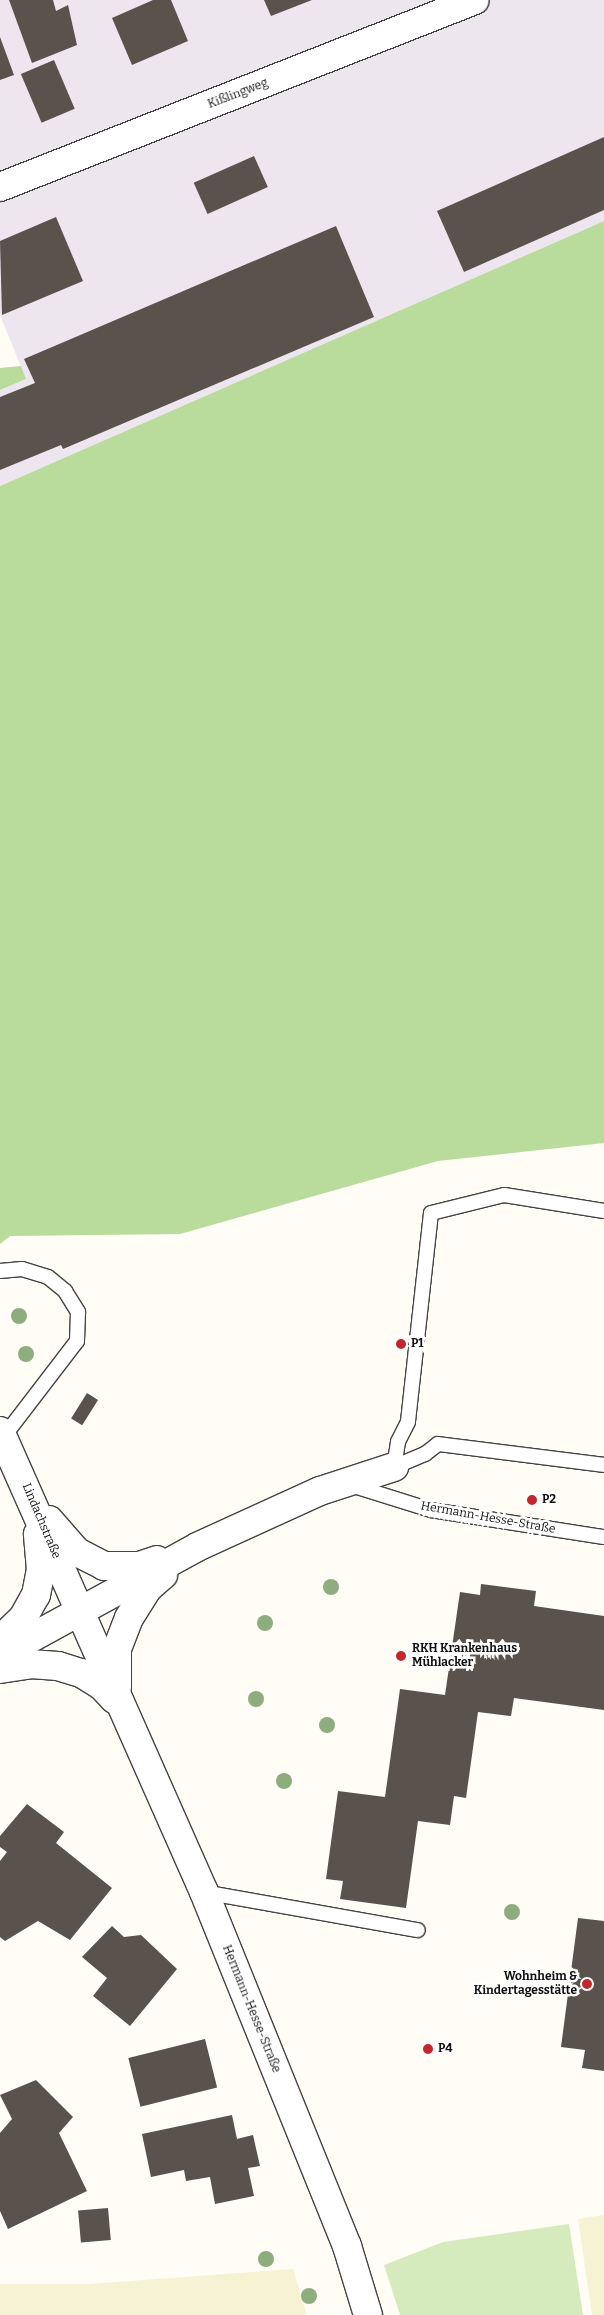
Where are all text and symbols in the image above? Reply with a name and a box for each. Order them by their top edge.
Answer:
street label: Kißlingweg [206,76,270,112]
place label: P1 [411,1337,424,1351]
marker: P1 [395,1338,407,1350]
street label: Lindachstraße [19,1481,63,1561]
place label: P2 [542,1493,556,1507]
marker: P2 [526,1494,538,1506]
street label: Hermann-Hesse-Straße [420,1499,556,1537]
place label: RKH Krankenhaus Mühlacker [412,1642,517,1670]
marker: RKH Krankenhaus Mühlacker [394,1649,408,1663]
street label: Hermann-Hesse-Straße [219,1943,283,2075]
place label: Wohnheim & Kindertagesstätte [474,1970,577,1998]
marker: Wohnheim & Kindertagesstätte [581,1978,593,1990]
place label: P4 [438,2042,453,2056]
marker: P4 [422,2043,434,2055]

